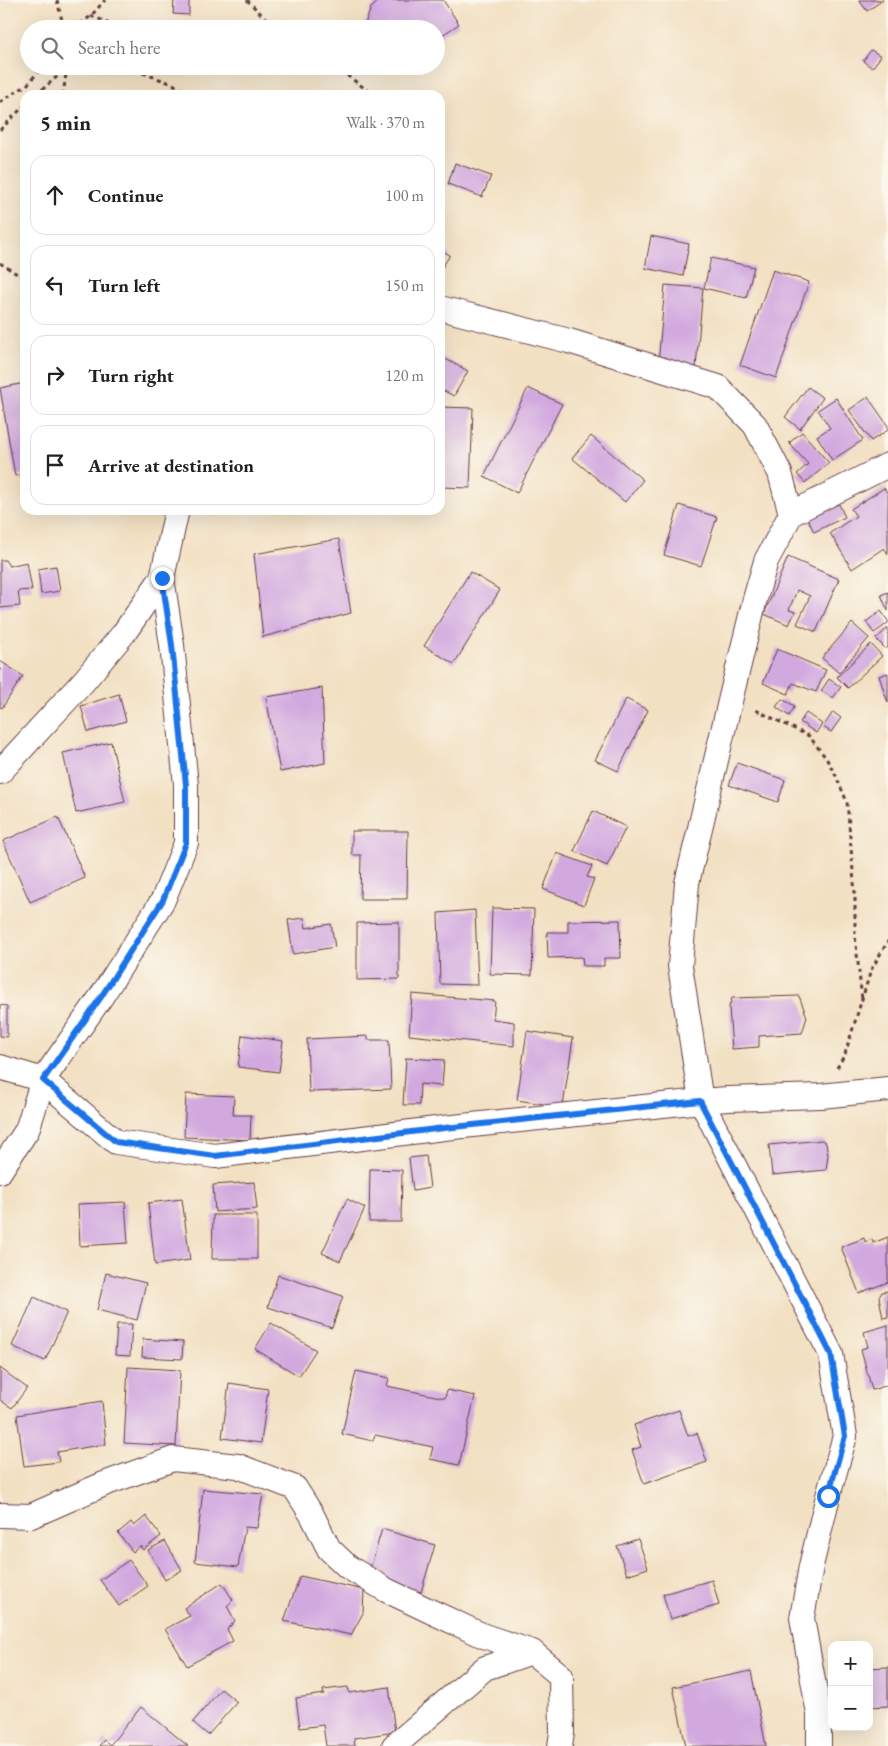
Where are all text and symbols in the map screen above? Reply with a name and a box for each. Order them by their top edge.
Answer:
search box [20,20,445,75]
icon: search [38,34,66,62]
text: Search here [78,35,160,60]
text: 5 min [40,109,91,136]
text: Walk · 370 m [346,112,425,133]
icon: ahead [41,181,69,209]
text: Continue [88,183,163,208]
text: 100 m [385,185,424,206]
icon: left [41,271,69,299]
text: Turn left [88,273,160,298]
text: 150 m [385,275,424,296]
icon: right [41,361,69,389]
text: Turn right [88,363,174,388]
text: 120 m [385,365,424,386]
icon: arrive [41,451,69,479]
text: Arrive at destination [88,453,254,478]
route end [151,567,174,590]
route start [817,1485,840,1508]
map controls [828,1641,873,1731]
button: + [828,1641,873,1686]
button: − [828,1686,873,1731]

